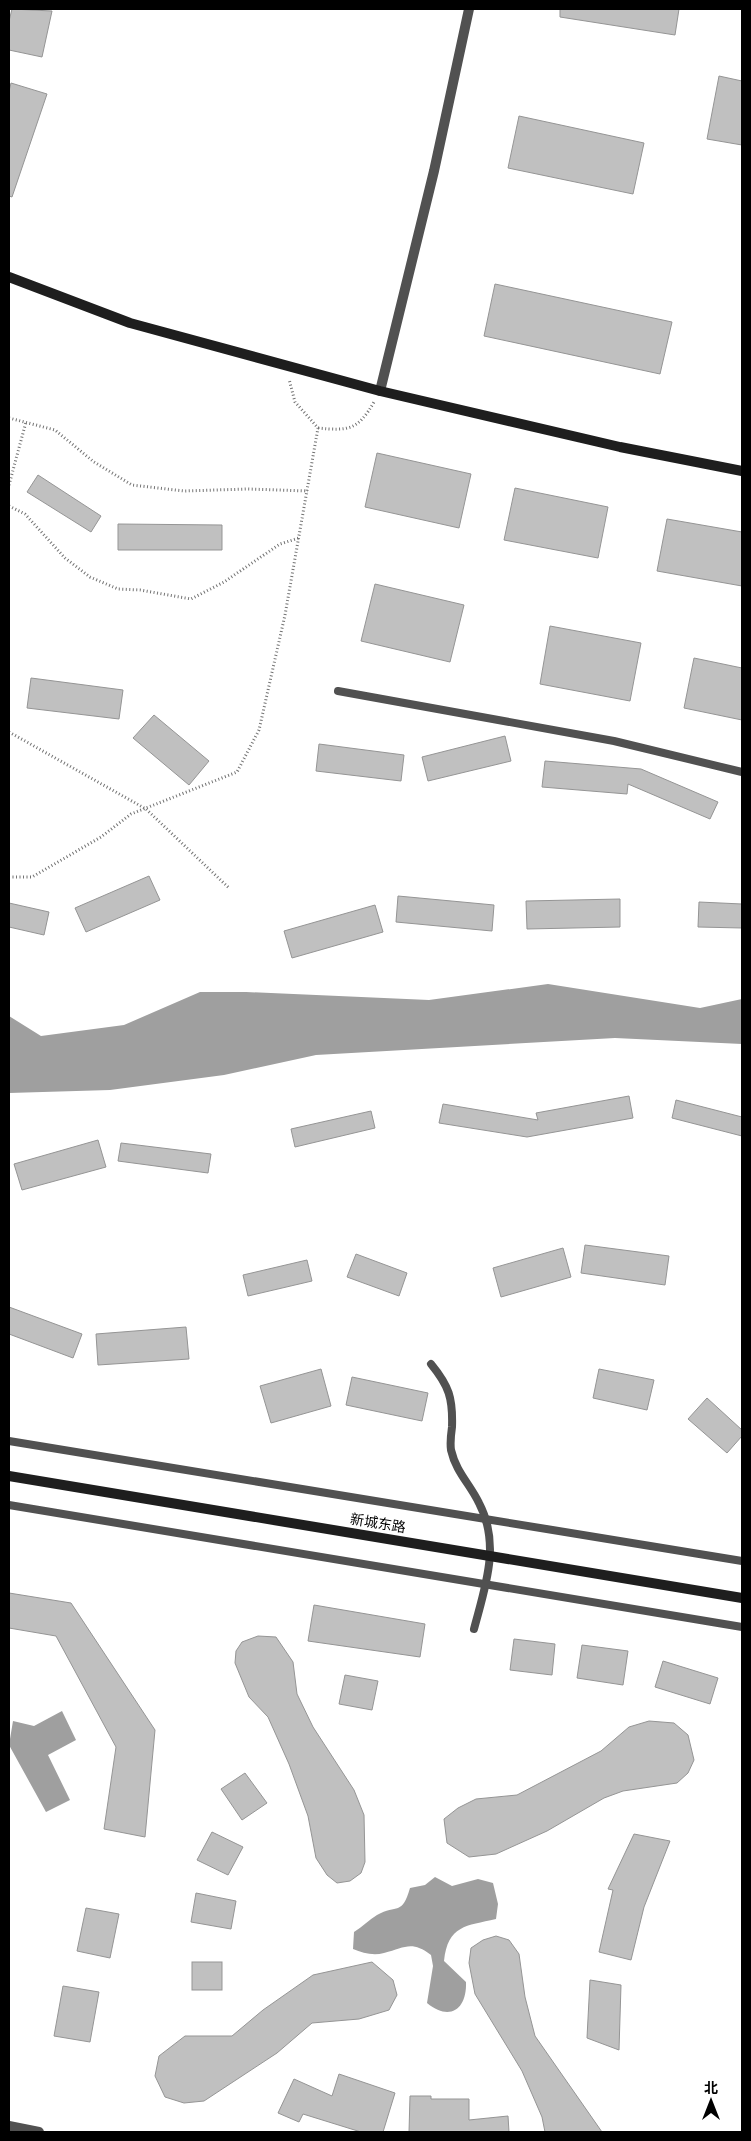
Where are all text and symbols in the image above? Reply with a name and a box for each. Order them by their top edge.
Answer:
street label: 新城东路 [349,1510,407,1536]
north arrow [686,2076,736,2126]
text: 北 [704,2079,718,2097]

